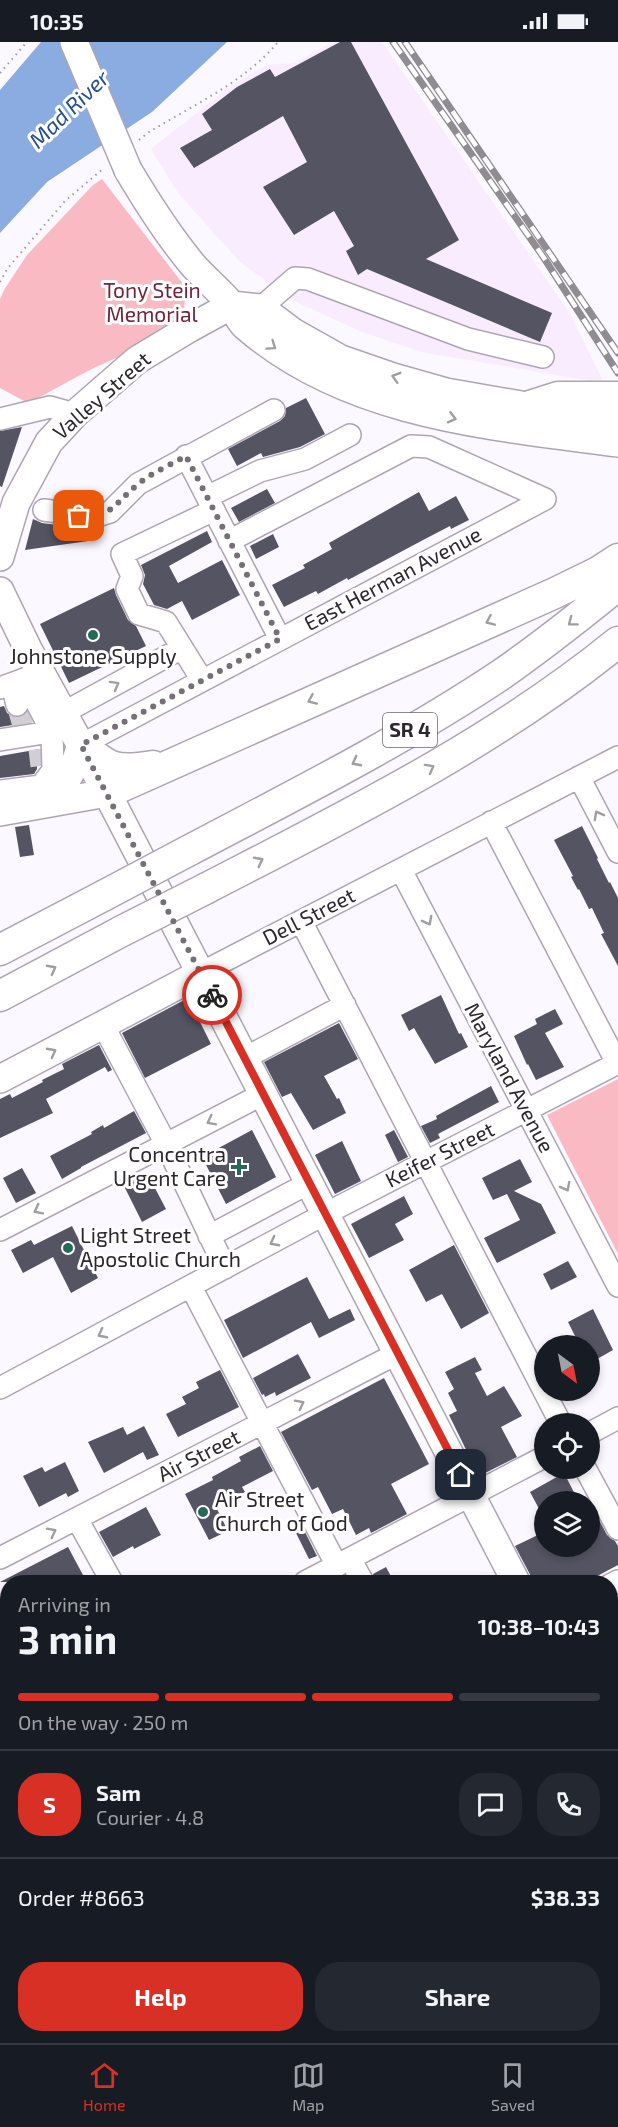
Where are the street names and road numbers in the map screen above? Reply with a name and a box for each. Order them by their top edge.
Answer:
street label: Valley Street [47,346,155,444]
street label: East Herman Avenue [299,520,485,635]
road number: SR 4 [383,713,437,747]
street label: Dell Street [258,882,359,950]
street label: Maryland Avenue [460,998,560,1156]
street label: Keifer Street [381,1116,498,1192]
street label: Air Street [153,1423,244,1486]

